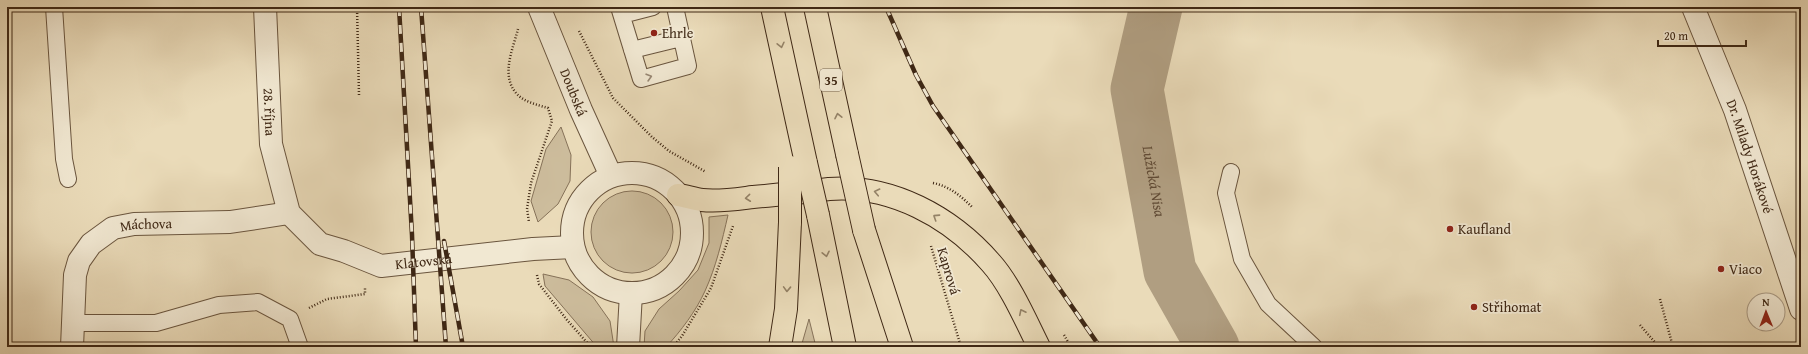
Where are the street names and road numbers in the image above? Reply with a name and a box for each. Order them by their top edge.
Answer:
street label: Doubská [555,65,593,120]
road number: 35 [820,69,842,91]
street label: 28. října [259,87,281,137]
street label: Dr. Milady Horákové [1722,96,1779,217]
street label: Máchova [118,213,173,236]
street label: Kaprová [932,245,966,297]
street label: Klatovská [394,248,453,274]

